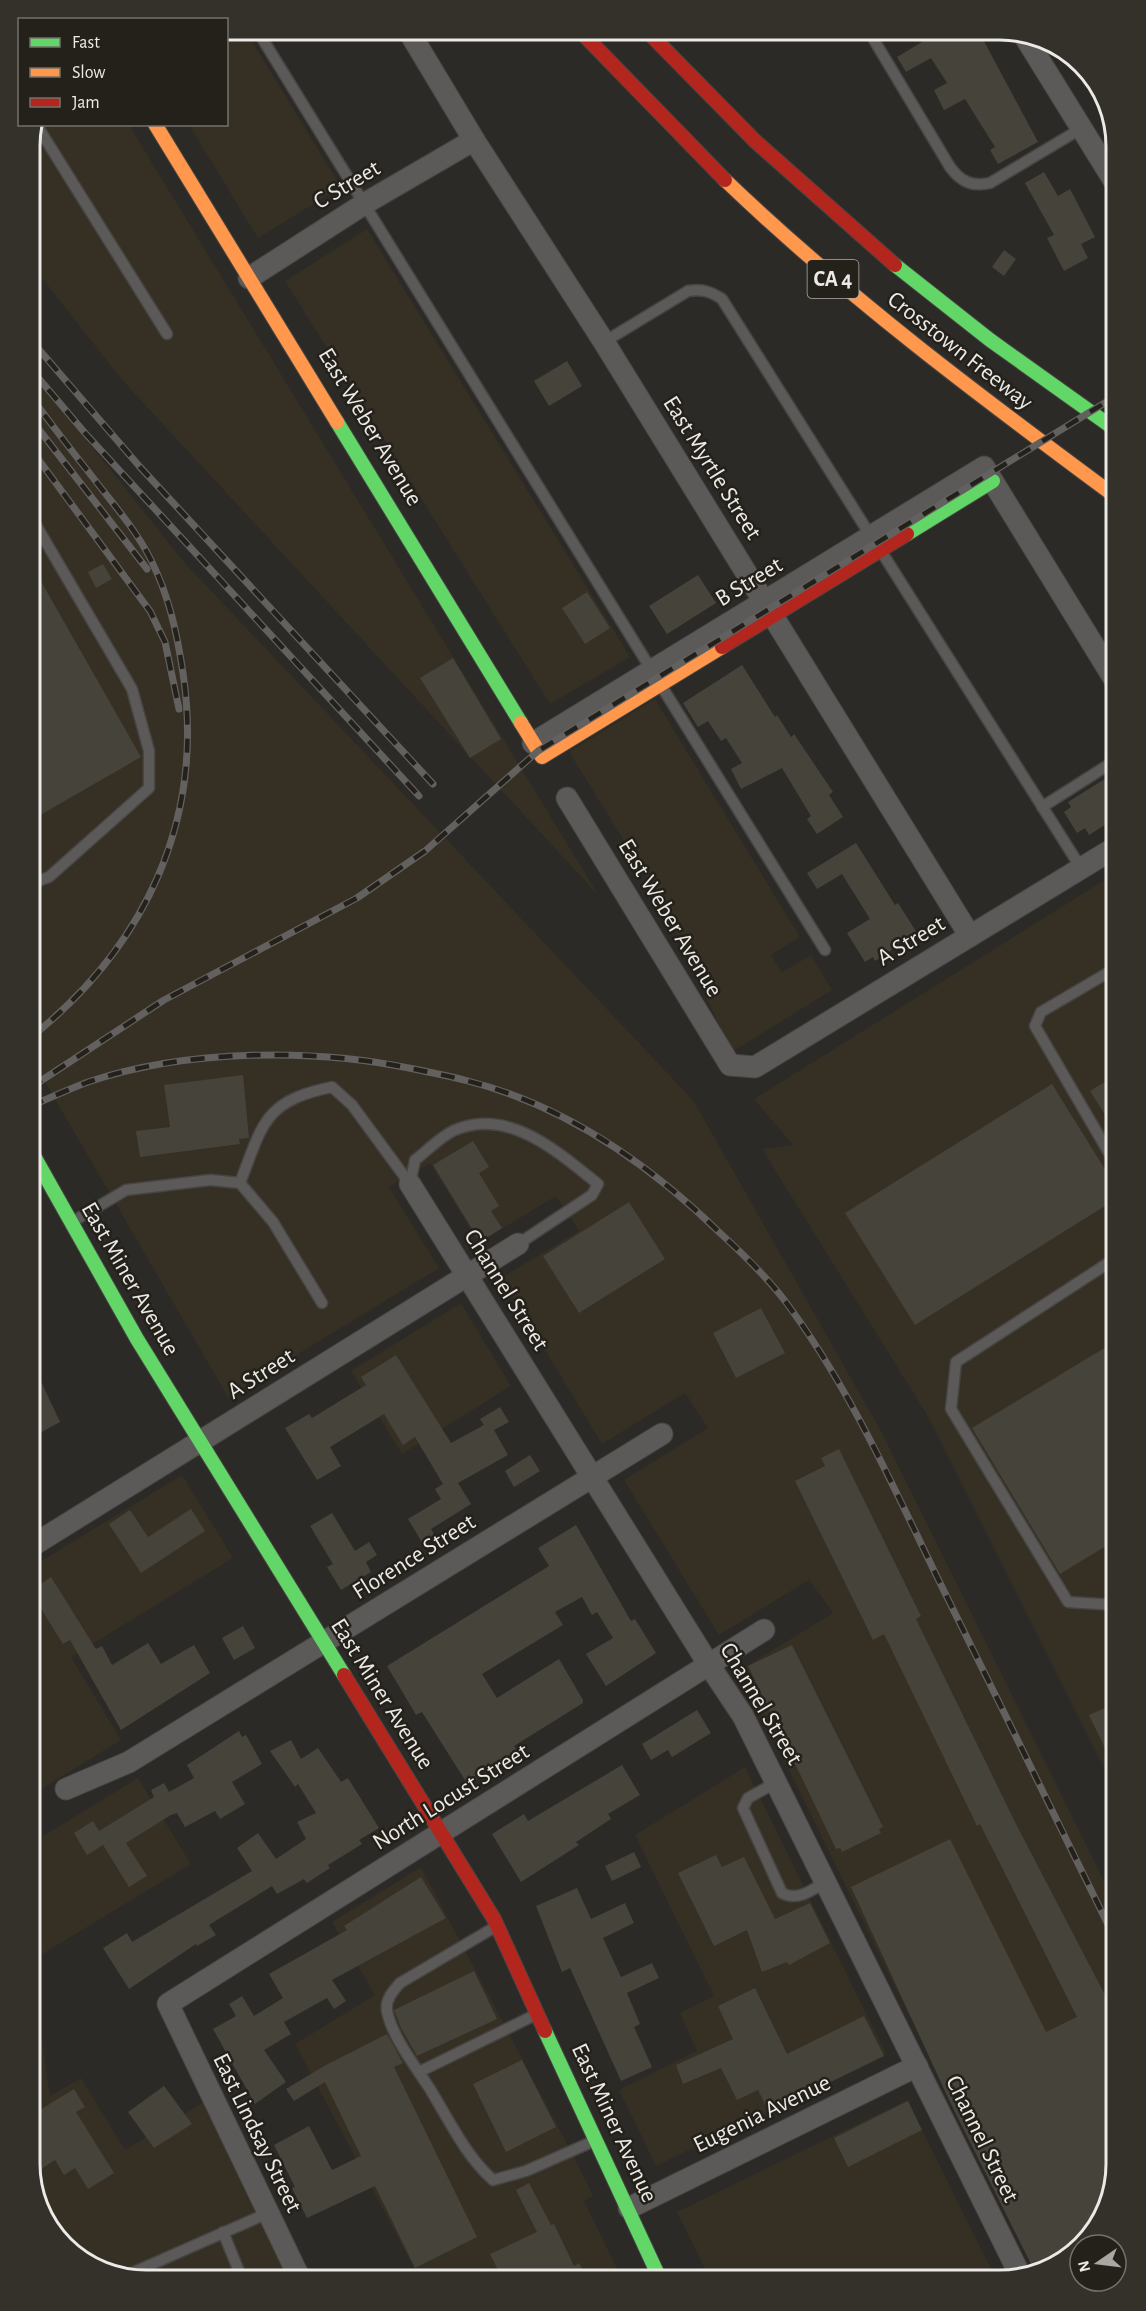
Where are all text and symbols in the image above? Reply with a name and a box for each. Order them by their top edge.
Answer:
legend [18,18,228,126]
text: Fast [72,34,100,52]
text: Slow [72,64,105,82]
text: Jam [72,94,100,112]
street label: C Street [310,156,385,214]
road number: CA 4 [808,260,858,298]
street label: Crosstown Freeway [883,287,1037,415]
street label: East Weber Avenue [314,344,426,510]
street label: East Myrtle Street [658,392,766,544]
street label: B Street [711,553,787,611]
street label: East Weber Avenue [614,835,726,1001]
street label: A Street [873,911,949,970]
street label: East Miner Avenue [76,1198,184,1360]
street label: Channel Street [459,1225,553,1355]
street label: A Street [223,1344,299,1404]
street label: Florence Street [348,1510,480,1604]
street label: East Miner Avenue [326,1614,438,1774]
street label: Channel Street [715,1639,807,1770]
street label: North Locust Street [369,1739,534,1855]
street label: East Miner Avenue [567,2040,661,2206]
street label: East Lindsay Street [208,2050,306,2217]
street label: Eugenia Avenue [690,2070,834,2158]
street label: Channel Street [941,2072,1023,2206]
north arrow [1068,2233,1128,2293]
text: N [1075,2259,1094,2274]

